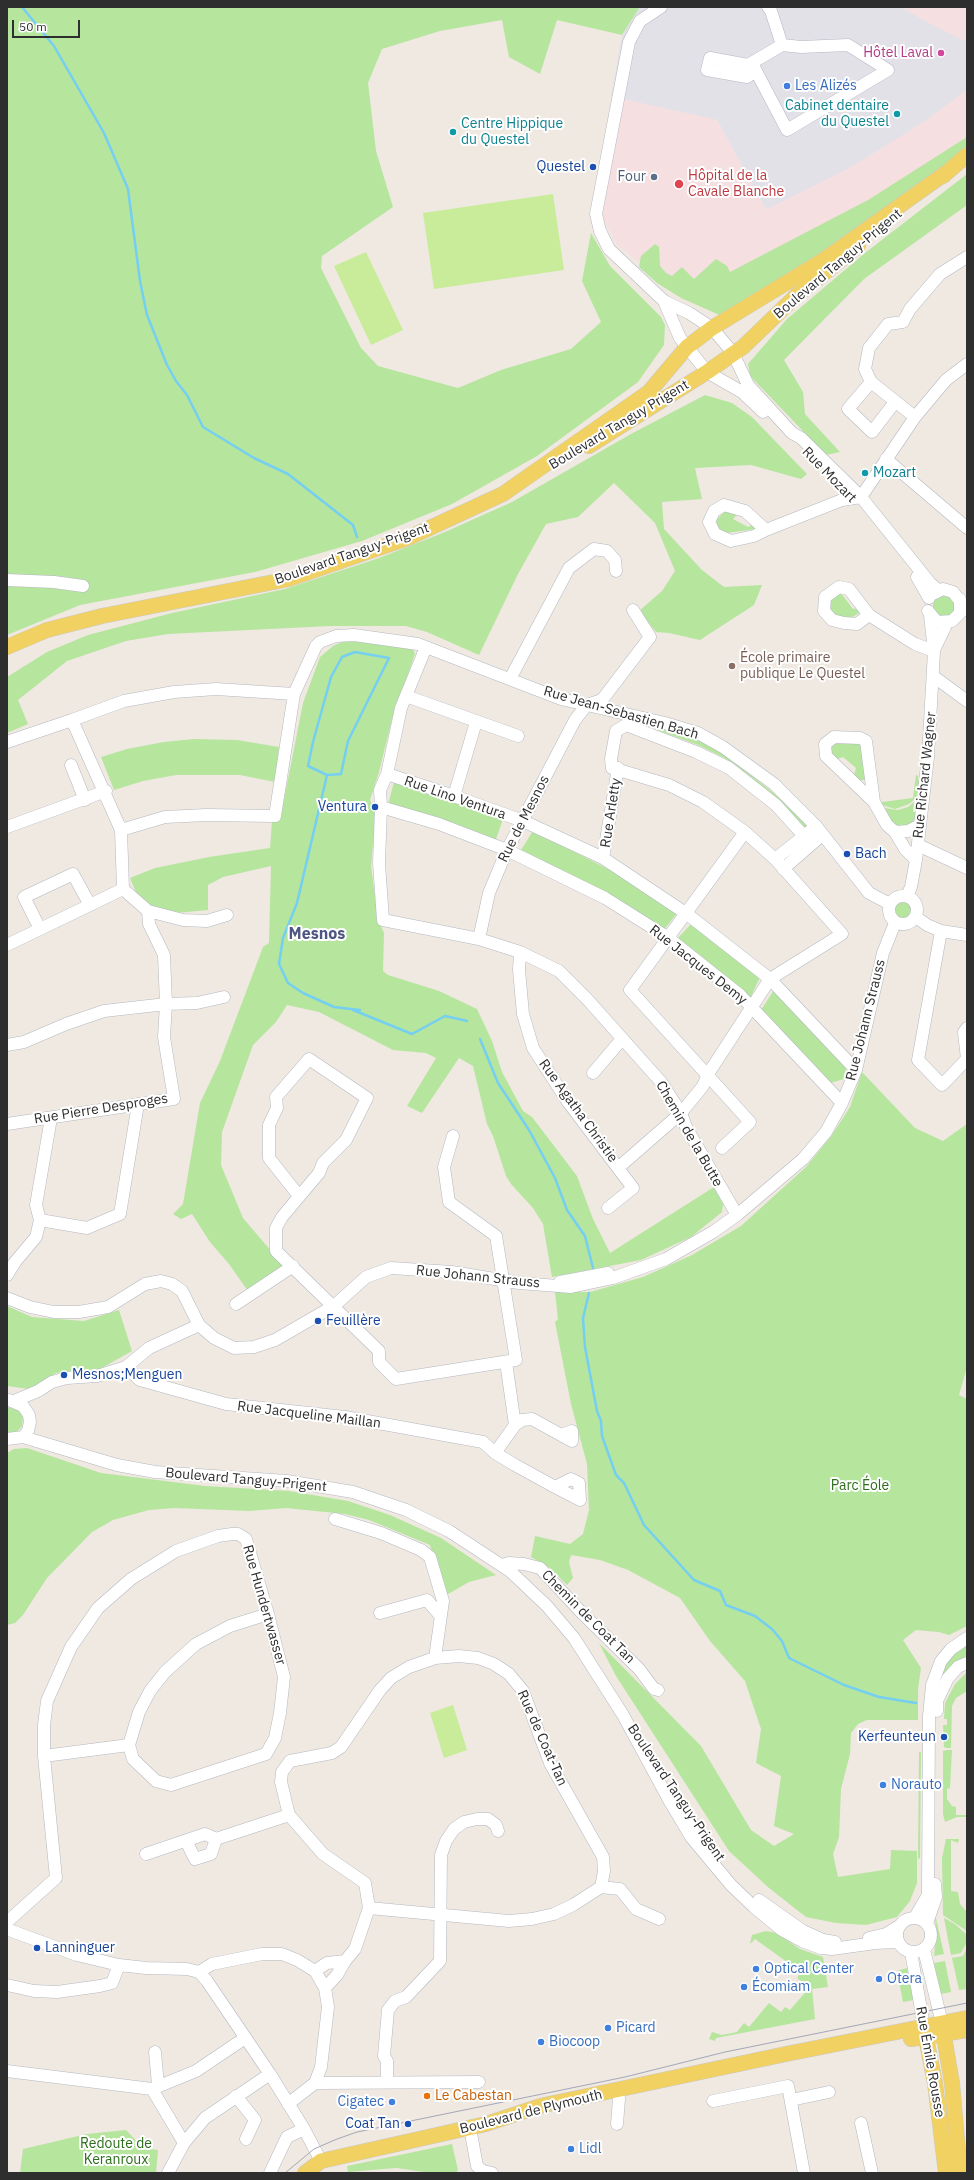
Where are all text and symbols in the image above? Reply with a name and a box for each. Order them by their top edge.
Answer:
scale bar [14,12,82,38]
text: 50 m [19,19,47,34]
place label: Hôtel Laval [863,45,933,61]
marker: Hôtel Laval [936,48,946,58]
place label: Les Alizés [795,78,857,94]
marker: Les Alizés [782,81,792,91]
place label: Cabinet dentaire du Questel [785,98,889,130]
marker: Cabinet dentaire du Questel [892,109,902,119]
place label: Centre Hippique du Questel [461,116,563,148]
marker: Centre Hippique du Questel [448,127,458,137]
place label: Questel [536,159,585,175]
marker: Questel [588,162,598,172]
place label: Hôpital de la Cavale Blanche [688,168,784,200]
place label: Four [618,169,646,185]
marker: Four [649,172,659,182]
marker: Hôpital de la Cavale Blanche [673,178,685,190]
street label: Boulevard Tanguy-Prigent [771,205,905,323]
street label: Boulevard Tanguy Prigent [546,377,692,473]
street label: Rue Mozart [798,444,860,506]
place label: Mozart [873,465,916,481]
marker: Mozart [860,468,870,478]
street label: Boulevard Tanguy-Prigent [273,520,431,588]
place label: École primaire publique Le Questel [740,650,865,682]
marker: École primaire publique Le Questel [727,661,737,671]
street label: Rue Jean-Sebastien Bach [542,683,700,743]
street label: Rue Richard Wagner [910,711,940,839]
street label: Rue Lino Ventura [402,773,508,823]
street label: Rue de Mesnos [495,773,553,865]
street label: Rue Arletty [597,777,625,849]
place label: Ventura [318,799,367,815]
marker: Ventura [370,802,380,812]
place label: Bach [855,846,887,862]
marker: Bach [842,849,852,859]
street label: Rue Jacques Demy [646,922,750,1008]
district label: Mesnos [289,924,345,944]
street label: Rue Johann Strauss [843,958,889,1082]
street label: Rue Agatha Christie [535,1056,621,1166]
street label: Chemin de la Butte [652,1078,726,1190]
street label: Rue Pierre Desproges [33,1090,169,1128]
street label: Rue Johann Strauss [415,1262,541,1292]
place label: Feuillère [326,1313,381,1329]
marker: Feuillère [313,1316,323,1326]
place label: Mesnos;Menguen [72,1367,183,1383]
marker: Mesnos;Menguen [59,1370,69,1380]
street label: Rue Jacqueline Maillan [236,1398,382,1432]
street label: Boulevard Tanguy-Prigent [165,1465,327,1495]
park label: Parc Éole [831,1478,889,1494]
street label: Rue Hundertwasser [239,1543,289,1667]
street label: Chemin de Coat Tan [538,1567,638,1667]
street label: Rue de Coat-Tan [513,1688,571,1788]
street label: Boulevard Tanguy-Prigent [624,1721,728,1865]
place label: Kerfeunteun [858,1729,936,1745]
marker: Kerfeunteun [939,1732,949,1742]
place label: Norauto [891,1777,942,1793]
marker: Norauto [878,1780,888,1790]
place label: Lanninguer [45,1940,115,1956]
marker: Lanninguer [32,1943,42,1953]
place label: Optical Center [764,1961,854,1977]
marker: Optical Center [751,1964,761,1974]
place label: Otera [887,1971,922,1987]
marker: Otera [874,1974,884,1984]
place label: Écomiam [752,1979,810,1995]
marker: Écomiam [739,1982,749,1992]
street label: Rue Émile Rousse [912,2005,948,2119]
place label: Picard [616,2020,656,2036]
marker: Picard [603,2023,613,2033]
place label: Biocoop [549,2034,600,2050]
marker: Biocoop [536,2037,546,2047]
street label: Boulevard de Plymouth [458,2086,604,2138]
place label: Le Cabestan [435,2088,512,2104]
marker: Le Cabestan [422,2091,432,2101]
place label: Cigatec [337,2094,384,2110]
marker: Cigatec [387,2097,397,2107]
place label: Coat Tan [345,2116,400,2132]
marker: Coat Tan [403,2119,413,2129]
park label: Redoute de Keranroux [80,2136,152,2168]
place label: Lidl [579,2141,601,2157]
marker: Lidl [566,2144,576,2154]

